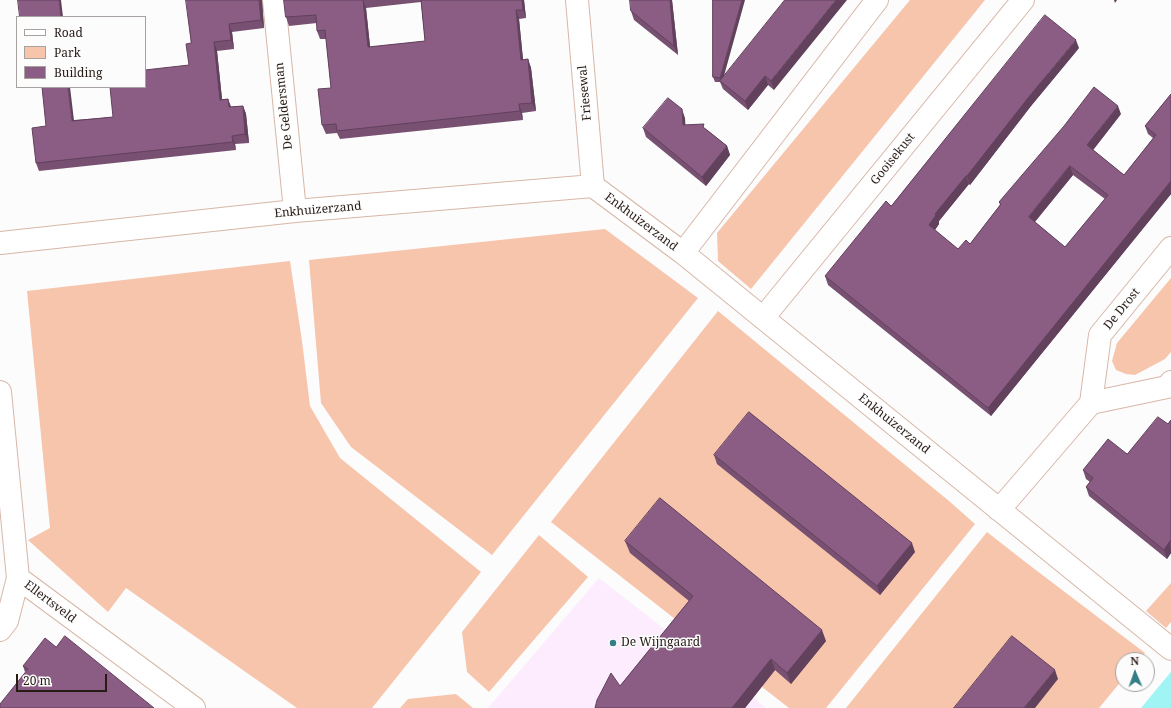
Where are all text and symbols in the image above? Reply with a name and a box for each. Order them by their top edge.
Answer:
legend [16,16,146,88]
text: Road [54,24,83,41]
text: Park [54,44,81,61]
street label: De Geldersman [272,62,296,150]
text: Building [54,64,102,81]
street label: Friesewal [575,65,595,121]
street label: Gooisekust [868,130,918,188]
street label: Enkhuizerzand [602,190,680,254]
street label: Enkhuizerzand [274,199,362,221]
street label: De Drost [1101,285,1143,333]
street label: Enkhuizerzand [855,391,933,457]
street label: Ellertsveld [21,578,79,626]
place label: De Wijngaard [621,636,700,650]
marker: De Wijngaard [608,638,618,648]
north arrow [1115,652,1155,692]
text: N [1130,653,1139,668]
scale bar [18,666,109,692]
text: 20 m [23,672,51,689]

